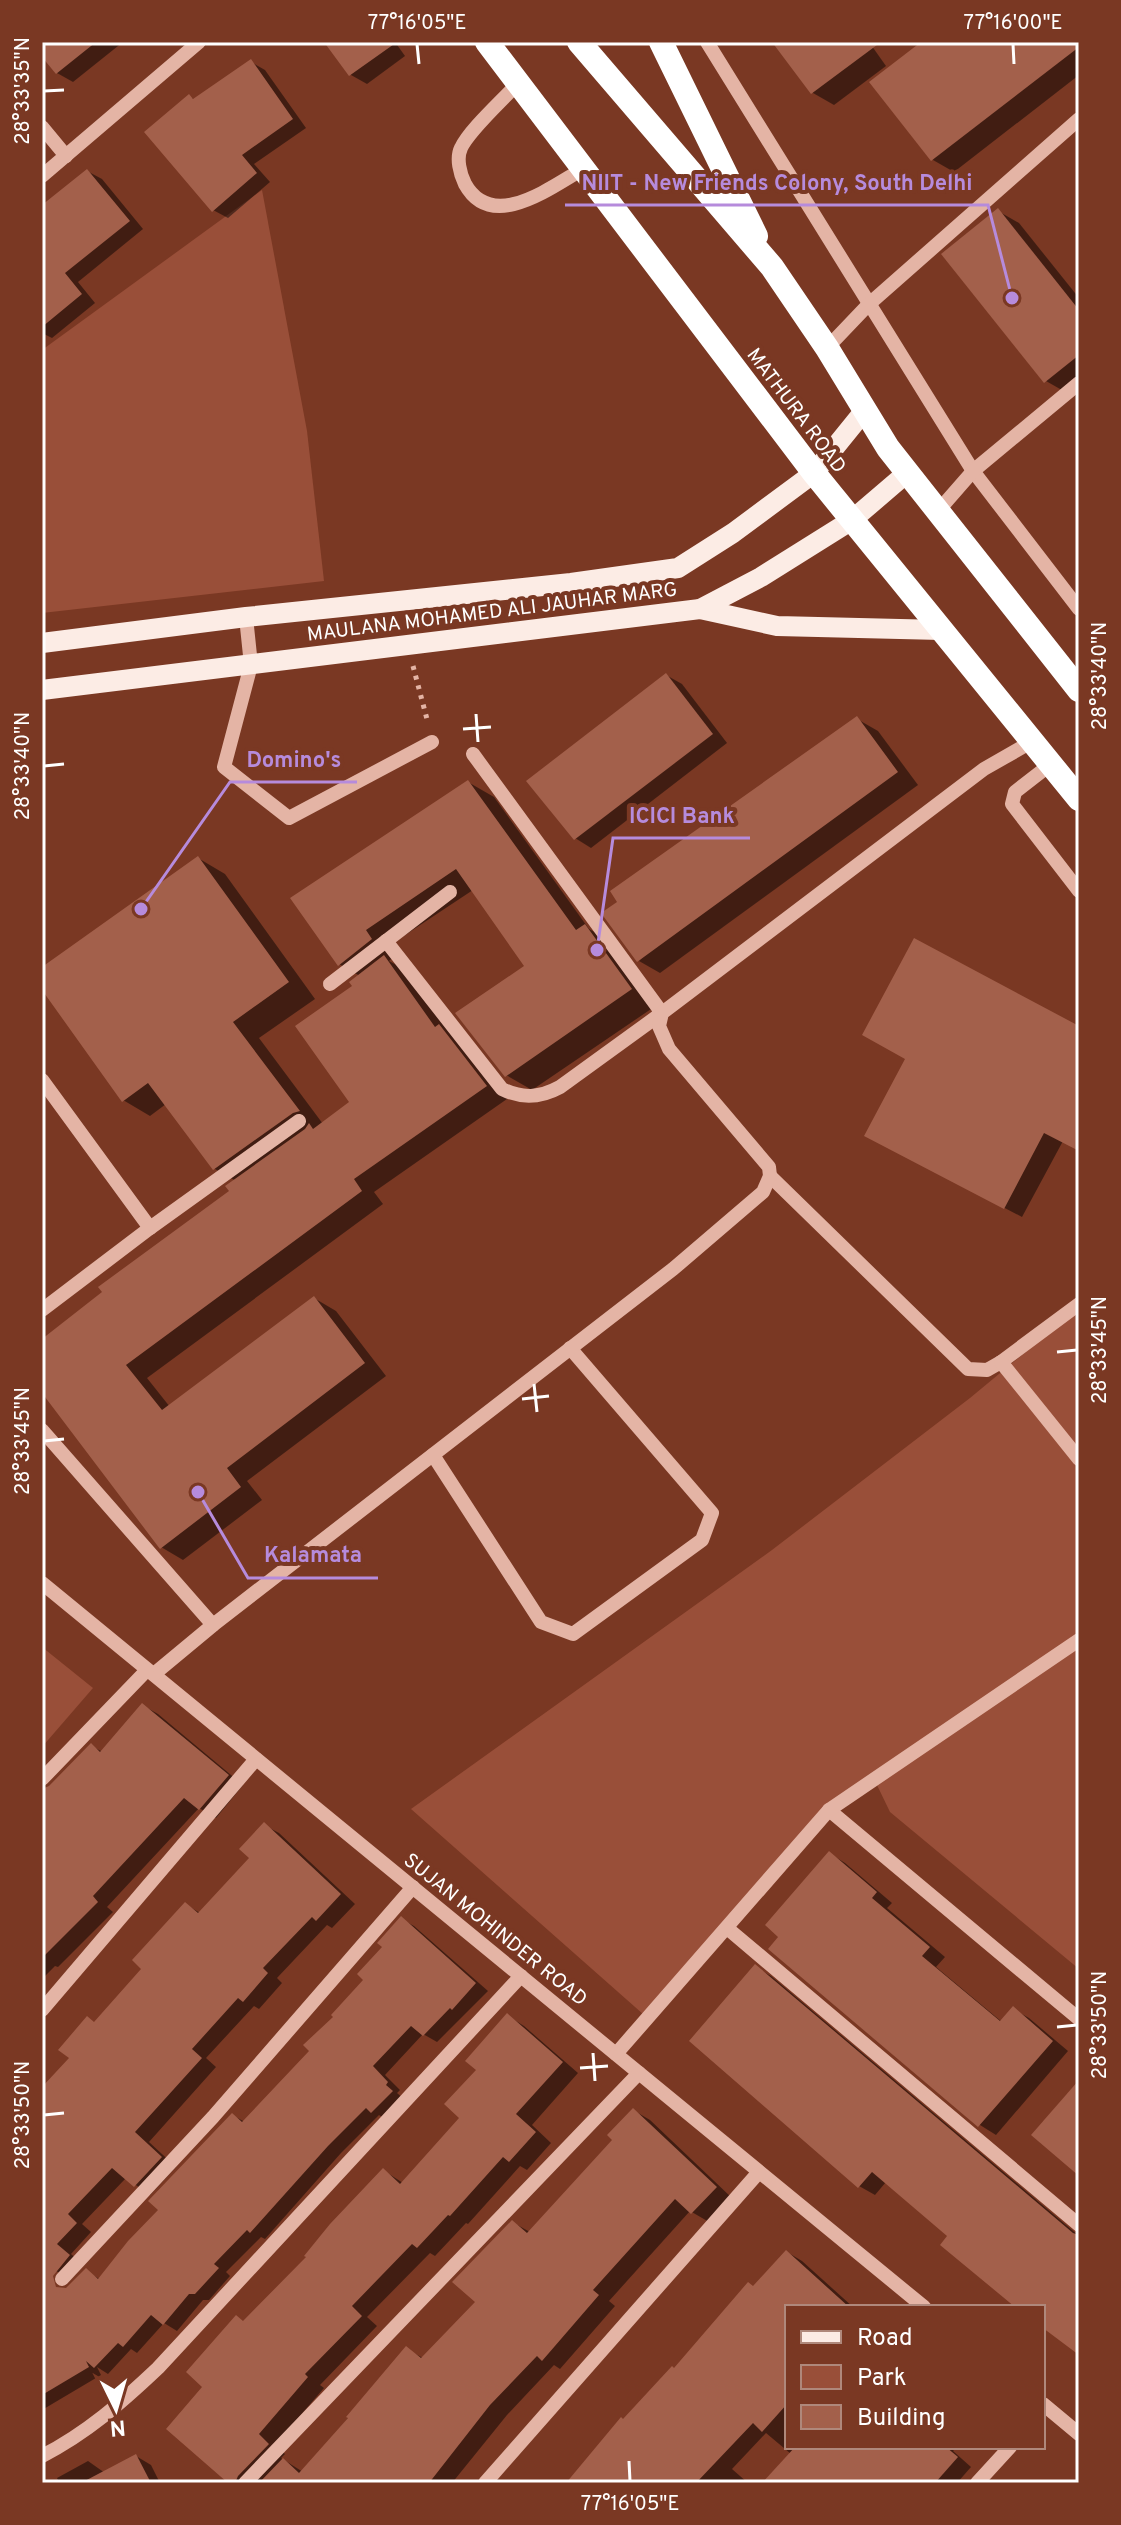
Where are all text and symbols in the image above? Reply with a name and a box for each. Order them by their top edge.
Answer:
text: 77°16'05"E [368,11,466,37]
text: 77°16'00"E [964,11,1063,37]
text: 28°33'35"N [11,37,37,145]
callout: NIIT - New Friends Colony, South Delhi [565,159,988,205]
text: NIIT - New Friends Colony, South Delhi [581,171,973,198]
street label: MATHURA ROAD [740,343,851,479]
street label: MAULANA MOHAMED ALI JAUHAR MARG [306,577,679,649]
text: 28°33'40"N [1088,622,1114,730]
text: 28°33'40"N [11,712,37,820]
callout: Domino's [230,736,357,782]
text: Domino's [247,748,341,775]
callout: ICICI Bank [613,792,750,838]
text: ICICI Bank [629,804,735,831]
text: 28°33'45"N [1088,1296,1114,1404]
text: 28°33'45"N [11,1387,37,1495]
callout: Kalamata [248,1532,378,1578]
text: Kalamata [264,1543,362,1570]
street label: SUJAN MOHINDER ROAD [397,1848,592,2013]
text: 28°33'50"N [1088,1971,1114,2079]
text: 28°33'50"N [11,2061,37,2169]
legend [785,2305,1045,2449]
text: Road [857,2324,913,2354]
text: Park [857,2364,907,2394]
north arrow [76,2369,156,2449]
text: Building [857,2404,946,2434]
text: N [108,2412,127,2441]
text: 77°16'05"E [581,2492,679,2518]

